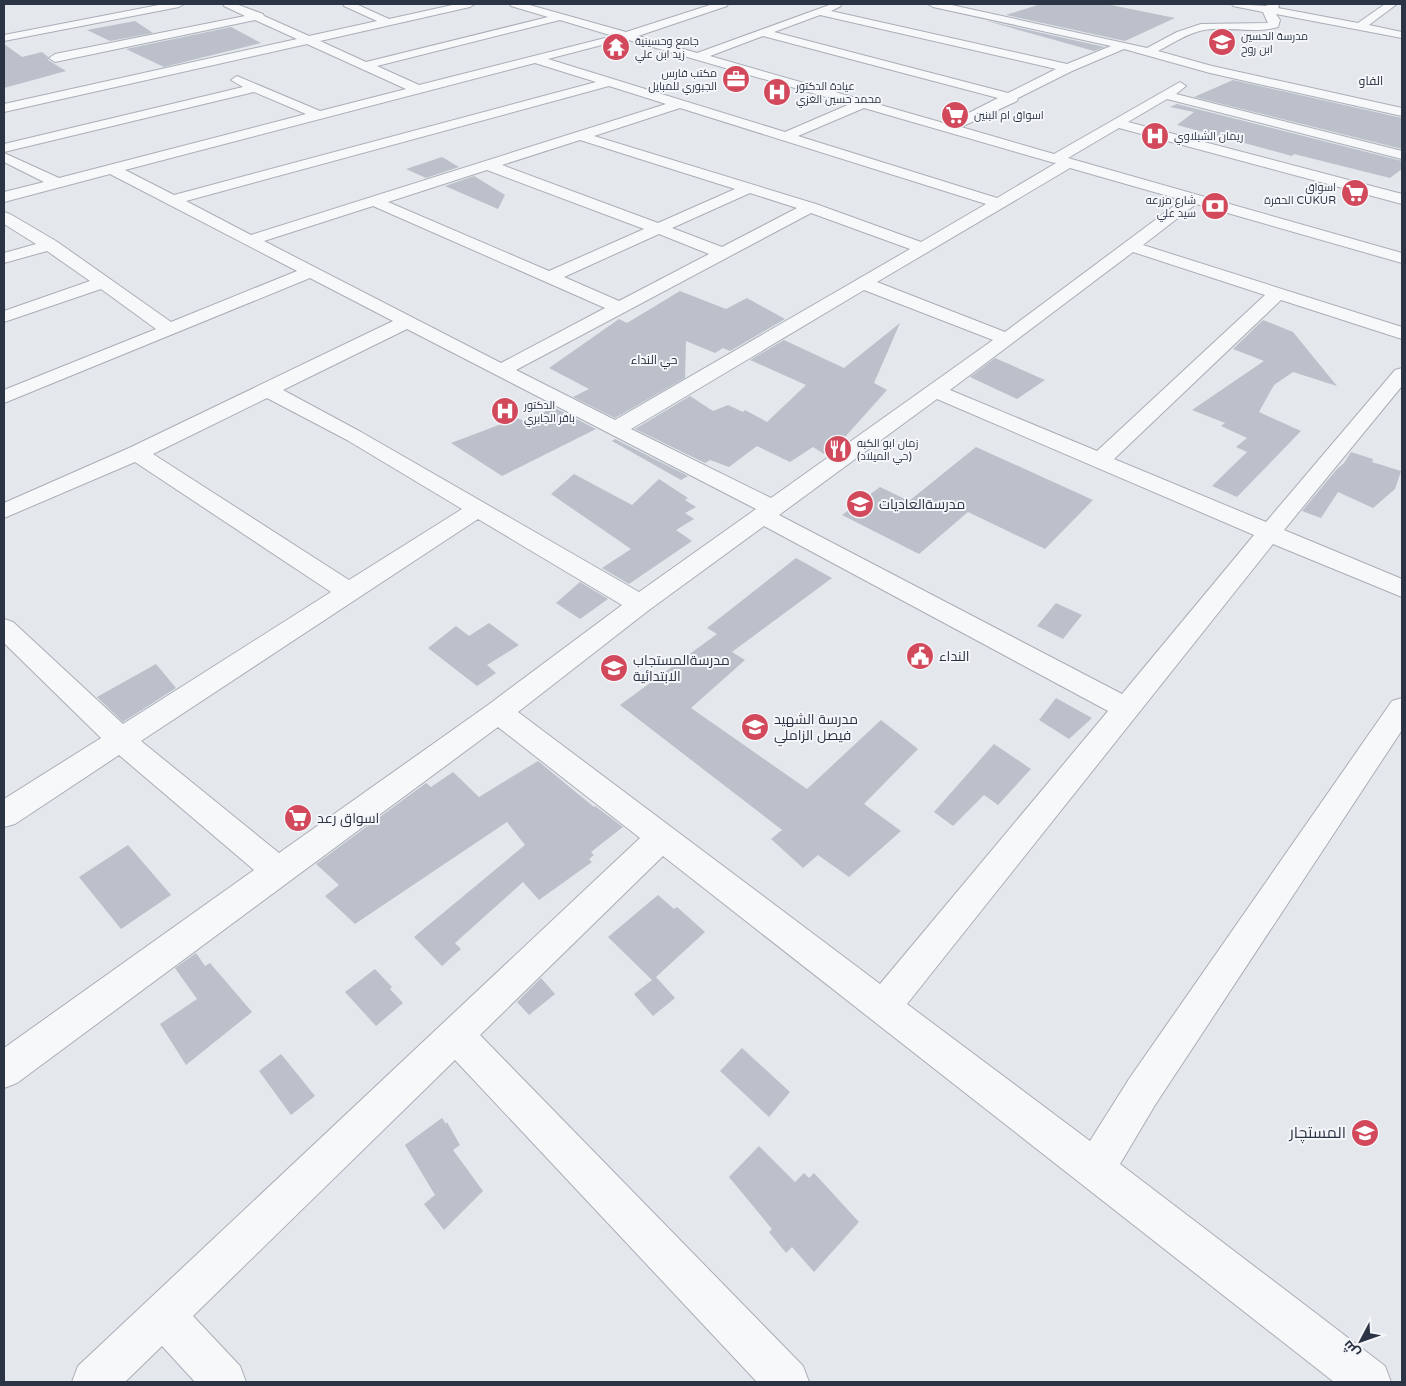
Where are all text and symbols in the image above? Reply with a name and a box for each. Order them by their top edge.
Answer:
school or university icon: مدرسة الحسين ابن روح [1207,27,1237,57]
place label: مدرسة الحسين ابن روح [1241,30,1308,57]
temple icon: جامع وحسينية زيد ابن علي [601,32,631,62]
place label: جامع وحسينية زيد ابن علي [635,35,699,63]
office icon: مكتب فارس الجبوري للمبايل [721,64,751,94]
place label: مكتب فارس الجبوري للمبايل [648,67,717,95]
district label: الفاو [1359,74,1383,88]
hospital icon: عيادة الدكتور محمد حسين الغزي [762,77,792,107]
place label: عيادة الدكتور محمد حسين الغزي [795,80,881,108]
supermarket icon: اسواق ام البنين [940,100,970,130]
place label: اسواق ام البنين [974,109,1044,123]
hospital icon: ريمان الشبلاوي [1140,121,1170,151]
place label: ريمان الشبلاوي [1174,130,1244,145]
supermarket icon: اسواق الحفرة CUKUR [1340,178,1370,208]
place label: اسواق الحفرة CUKUR [1264,181,1336,207]
bank icon: شارع مزرعه سيد علي [1200,191,1230,221]
place label: شارع مزرعه سيد علي [1146,194,1196,222]
district label: حي النداء [631,353,677,370]
hospital icon: الدكتور باقر الجابري [490,396,520,426]
place label: الدكتور باقر الجابري [523,399,575,427]
restaurant icon: زمان ابو الكبه (حي الميلاد) [823,434,853,464]
place label: زمان ابو الكبه (حي الميلاد) [857,437,918,465]
school or university icon: مدرسةالعاديات [845,489,875,519]
place label: مدرسةالعاديات [879,496,965,513]
public building icon: النداء [905,641,935,671]
place label: النداء [939,648,970,665]
place label: مدرسةالمستجاب الابتدائية [633,652,730,685]
school or university icon: مدرسةالمستجاب الابتدائية [599,653,629,683]
place label: مدرسة الشهيد فيصل الزاملي [774,711,858,747]
school or university icon: مدرسة الشهيد فيصل الزاملي [740,712,770,742]
supermarket icon: اسواق رعد [283,803,313,833]
place label: اسواق رعد [317,810,379,827]
school or university icon: المستچار [1350,1118,1380,1148]
place label: المستچار [1288,1123,1346,1144]
north arrow [1336,1316,1386,1366]
text: ش [1339,1337,1364,1362]

